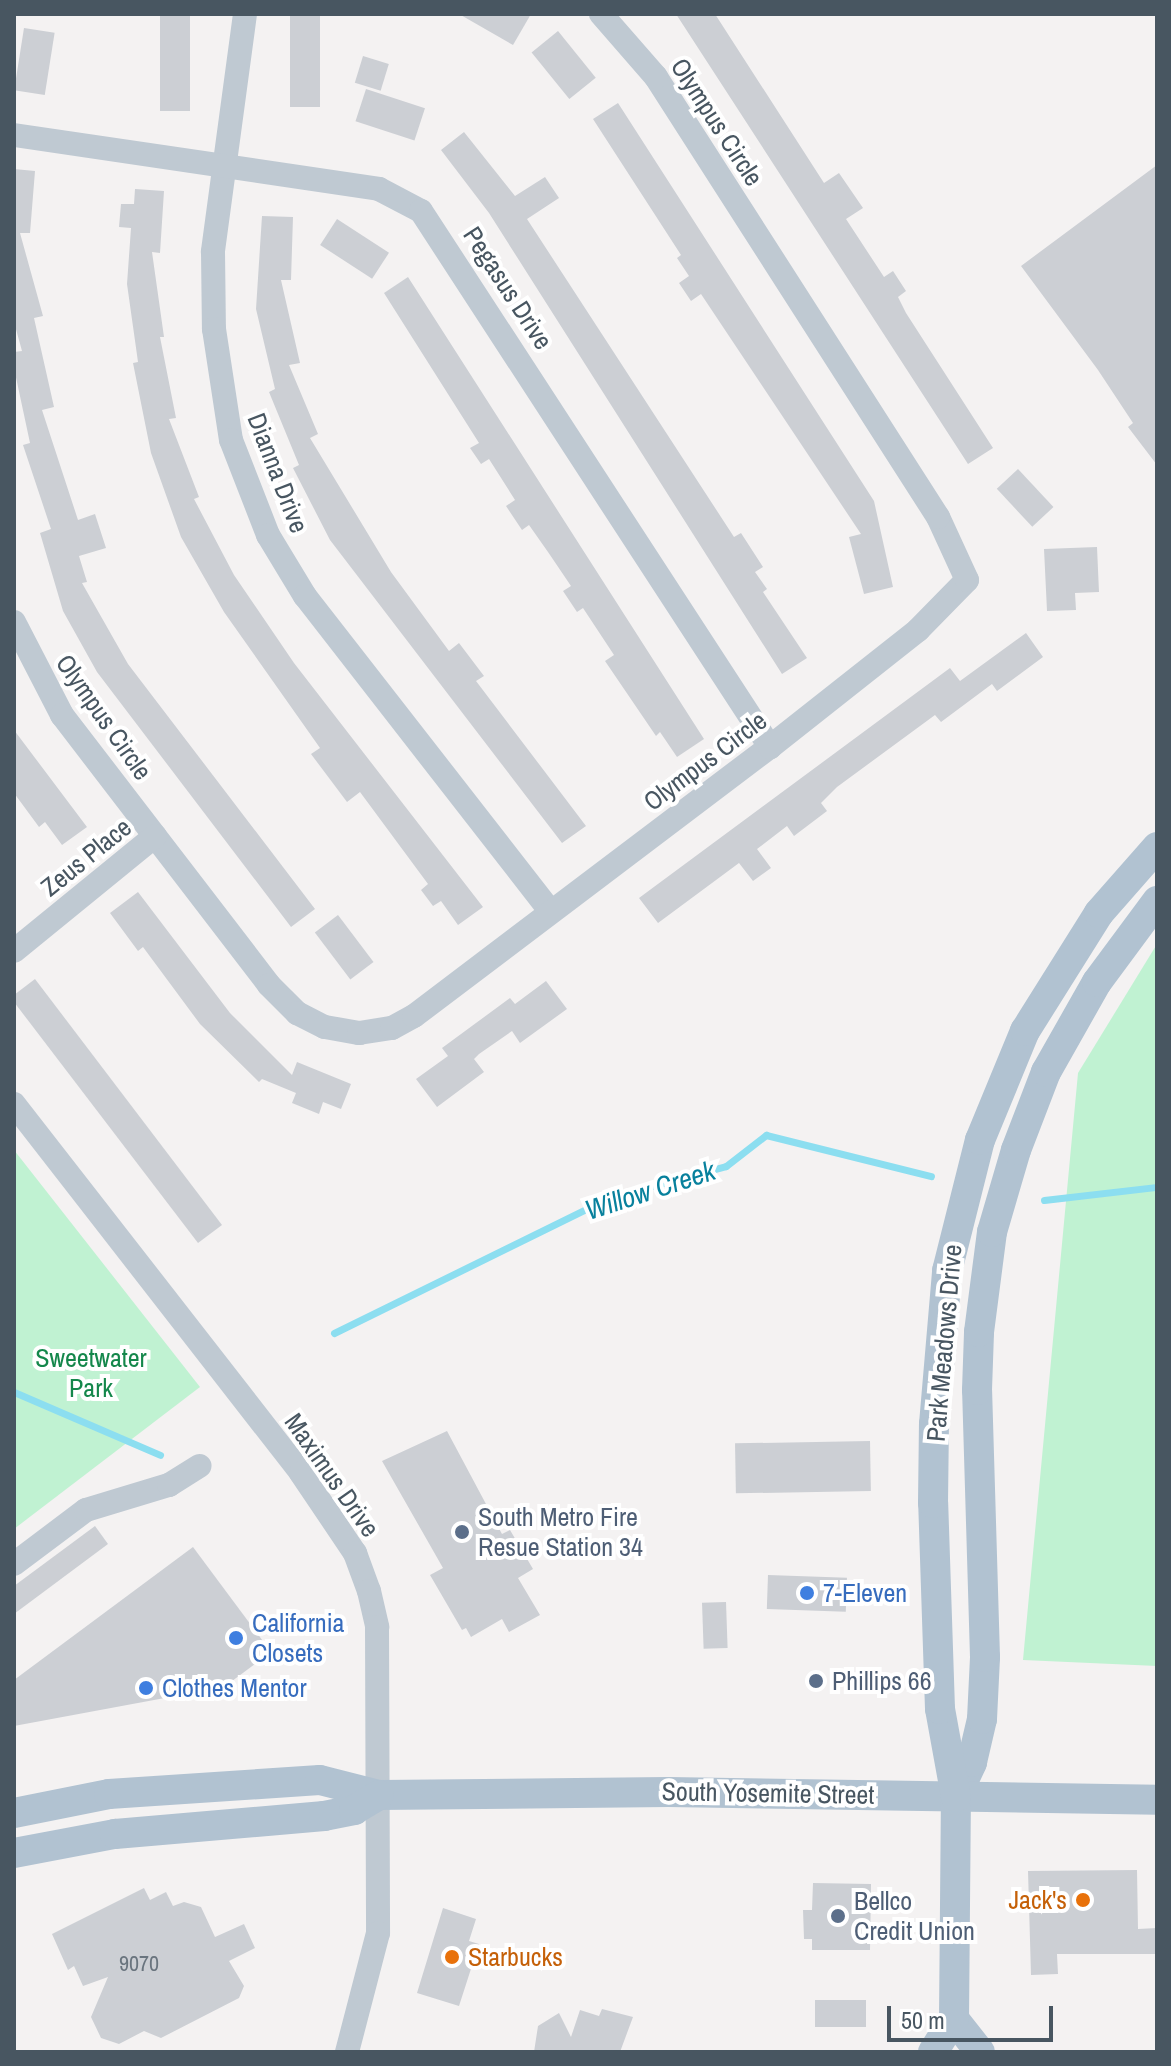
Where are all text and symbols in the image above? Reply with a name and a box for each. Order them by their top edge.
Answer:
street label: Olympus Circle [664,52,770,192]
street label: Pegasus Drive [457,221,559,355]
street label: Dianna Drive [241,409,315,537]
street label: Olympus Circle [49,648,159,786]
street label: Olympus Circle [637,705,773,817]
street label: Zeus Place [35,811,137,903]
water label: Willow Creek [581,1153,719,1227]
street label: Park Meadows Drive [920,1243,968,1443]
park label: Sweetwater Park [35,1342,147,1404]
street label: Maximus Drive [278,1407,386,1543]
place label: South Metro Fire Resue Station 34 [478,1501,643,1562]
marker: South Metro Fire Resue Station 34 [453,1523,471,1541]
place label: 7-Eleven [823,1577,907,1609]
marker: 7-Eleven [798,1584,816,1602]
place label: California Closets [252,1607,344,1668]
marker: California Closets [227,1629,245,1647]
place label: Phillips 66 [832,1665,932,1697]
place label: Clothes Mentor [162,1672,307,1704]
marker: Phillips 66 [807,1672,825,1690]
marker: Clothes Mentor [137,1679,155,1697]
street label: South Yosemite Street [661,1776,875,1810]
place label: Jack's [1008,1884,1067,1916]
place label: Bellco Credit Union [854,1885,975,1946]
marker: Jack's [1074,1891,1092,1909]
marker: Bellco Credit Union [829,1907,847,1925]
place label: Starbucks [468,1941,563,1973]
marker: Starbucks [443,1948,461,1966]
house number: 9070 [119,1951,159,1977]
scale bar [891,1990,1057,2040]
text: 50 m [901,2004,945,2036]

